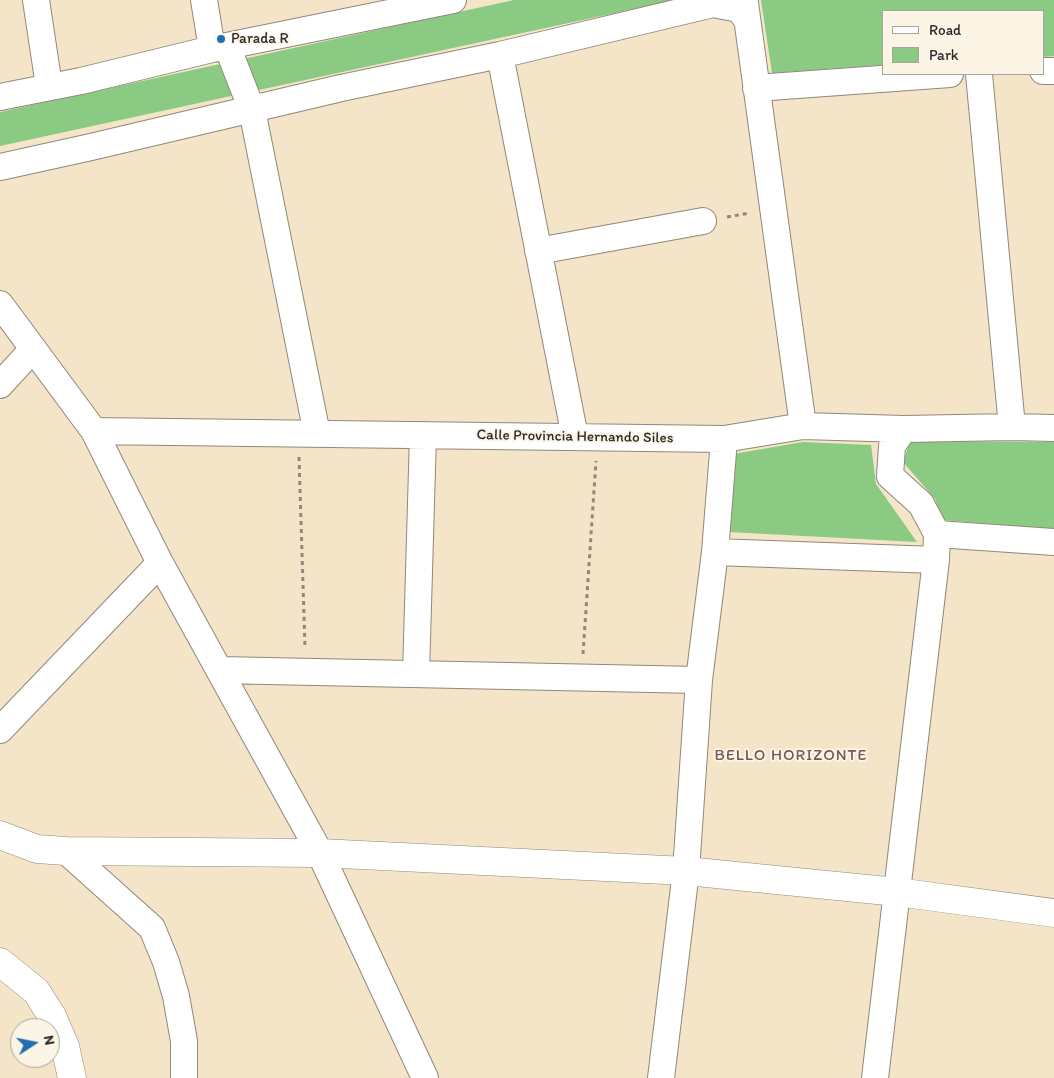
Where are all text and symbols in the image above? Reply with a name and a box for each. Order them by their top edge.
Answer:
legend [882,10,1044,75]
text: Road [929,21,961,39]
place label: Parada R [231,30,288,48]
marker: Parada R [215,33,227,45]
text: Park [929,46,959,64]
street label: Calle Provincia Hernando Siles [476,426,674,448]
district label: BELLO HORIZONTE [713,746,869,766]
north arrow [10,1018,60,1068]
text: N [40,1034,58,1046]

